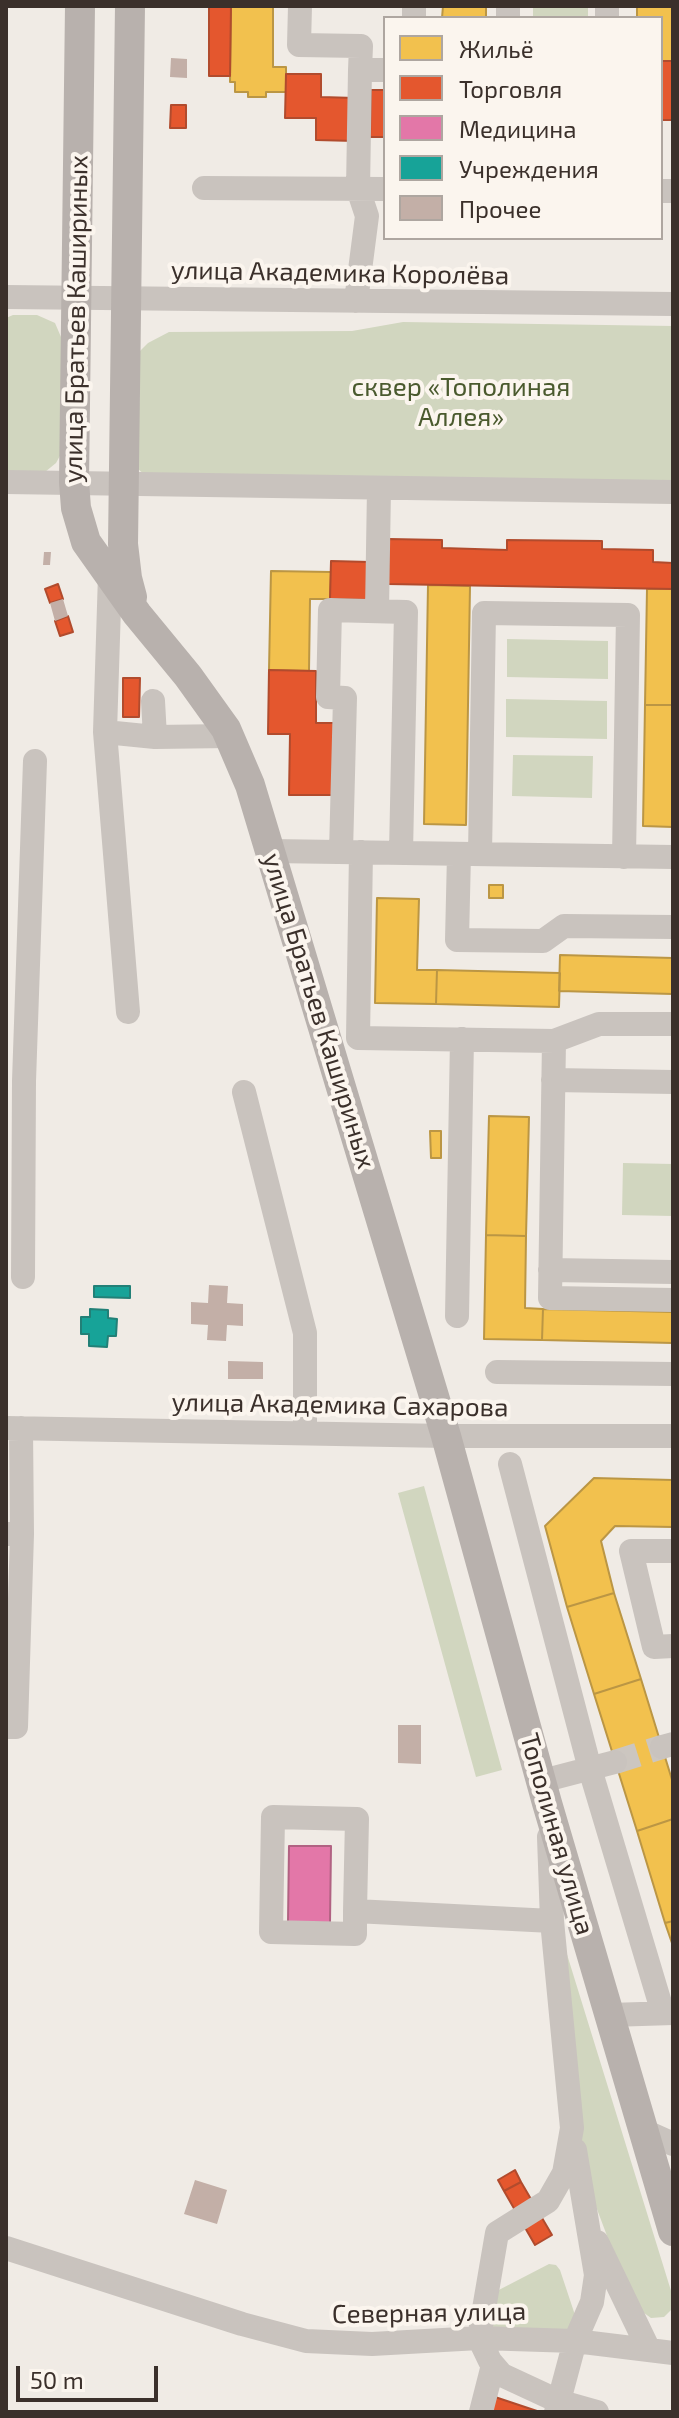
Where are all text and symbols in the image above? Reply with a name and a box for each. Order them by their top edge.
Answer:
legend [383,16,663,240]
text: Жильё [459,34,534,63]
text: Торговля [459,74,562,103]
text: Медицина [459,114,577,143]
text: Учреждения [459,154,599,183]
street label: улица Братьев Кашириных [58,155,94,483]
text: Прочее [459,194,541,223]
street label: улица Академика Королёва [171,254,509,292]
park label: сквер «Тополиная Аллея» [352,371,570,432]
street label: улица Братьев Кашириных [256,850,382,1172]
street label: улица Академика Сахарова [171,1386,509,1424]
street label: Тополиная улица [513,1729,601,1939]
street label: Северная улица [332,2296,526,2330]
scale bar [20,2350,162,2400]
text: 50 m [30,2365,84,2394]

